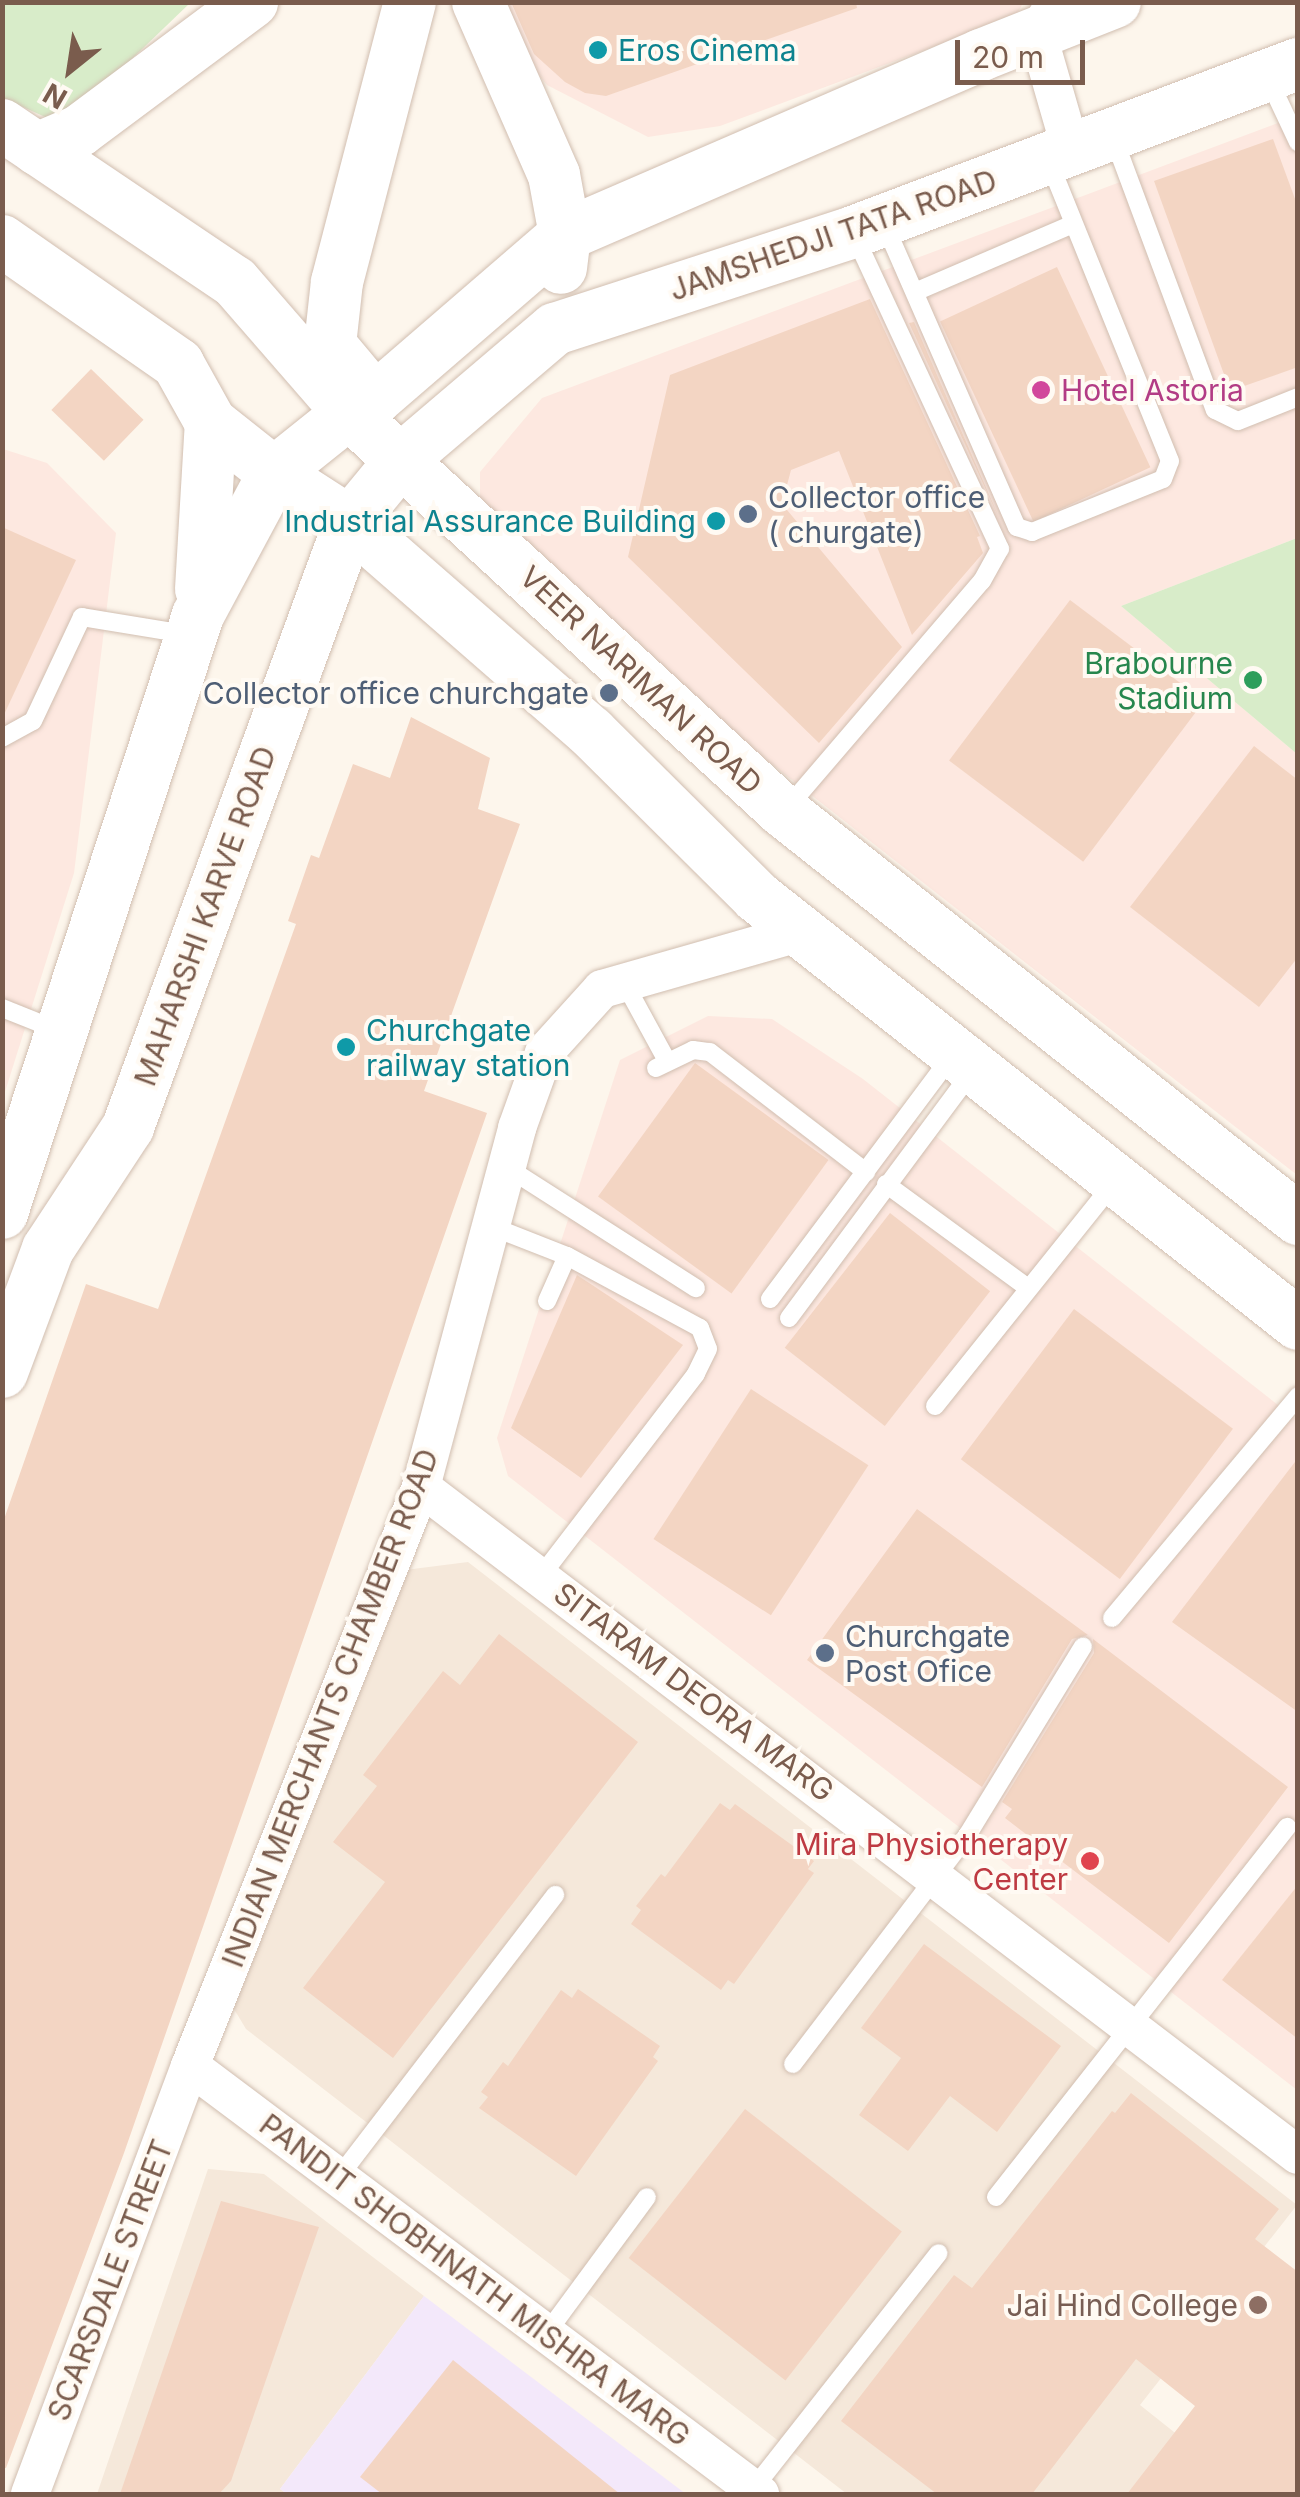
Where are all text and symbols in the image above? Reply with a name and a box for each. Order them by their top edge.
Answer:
north arrow [20,20,120,120]
scale bar [960,20,1090,82]
place label: Eros Cinema [618,32,797,68]
marker: Eros Cinema [587,39,609,61]
text: 20 m [972,39,1044,75]
text: N [37,76,73,116]
street label: JAMSHEDJI TATA ROAD [665,162,1001,308]
place label: Hotel Astoria [1061,372,1244,408]
marker: Hotel Astoria [1030,379,1052,401]
place label: Collector office ( churgate) [768,479,985,550]
place label: Industrial Assurance Building [284,503,696,539]
marker: Collector office ( churgate) [737,503,759,525]
marker: Industrial Assurance Building [705,510,727,532]
street label: VEER NARIMAN ROAD [513,559,769,801]
place label: Brabourne Stadium [1084,645,1233,716]
marker: Brabourne Stadium [1242,669,1264,691]
place label: Collector office churchgate [203,675,589,711]
marker: Collector office churchgate [598,682,620,704]
street label: MAHARSHI KARVE ROAD [127,741,283,1091]
place label: Churchgate railway station [366,1012,570,1082]
marker: Churchgate railway station [335,1036,357,1058]
street label: INDIAN MERCHANTS CHAMBER ROAD [214,1444,446,1972]
street label: SITARAM DEORA MARG [547,1575,841,1809]
place label: Churchgate Post Ofice [845,1618,1010,1688]
marker: Churchgate Post Ofice [814,1642,836,1664]
place label: Mira Physiotherapy Center [795,1826,1068,1896]
marker: Mira Physiotherapy Center [1077,1848,1103,1874]
street label: PANDIT SHOBHNATH MISHRA MARG [253,2106,697,2454]
street label: SCARSDALE STREET [40,2134,180,2426]
place label: Jai Hind College [1006,2287,1238,2323]
marker: Jai Hind College [1247,2294,1269,2316]

